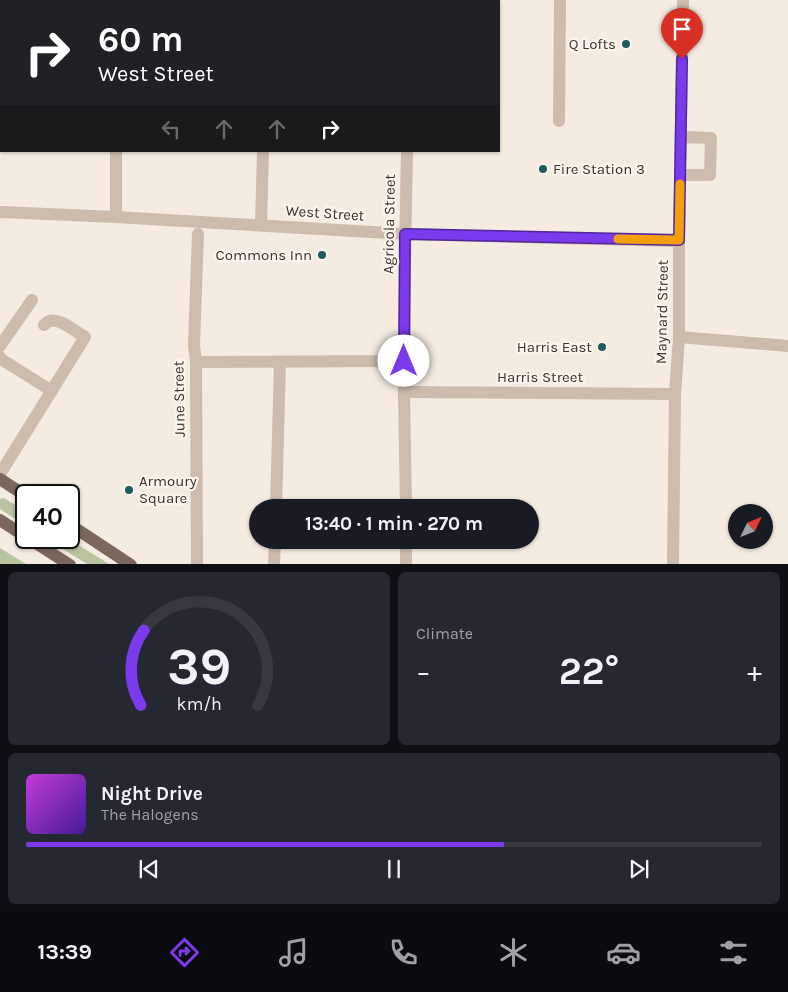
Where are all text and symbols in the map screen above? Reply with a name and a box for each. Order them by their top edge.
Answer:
pin [661,8,703,59]
icon: arrive [668,15,696,43]
text: 60 m [98,19,183,60]
icon: right [15,20,80,85]
place label: Q Lofts [569,35,616,53]
marker: Q Lofts [620,38,632,50]
text: West Street [98,61,214,87]
icon: left [157,115,185,143]
icon: ahead [210,115,238,143]
icon: ahead [263,115,291,143]
icon: right [316,115,344,143]
place label: Fire Station 3 [553,160,645,178]
marker: Fire Station 3 [537,163,549,175]
street label: Agricola Street [379,173,399,274]
street label: West Street [285,201,365,225]
place label: Commons Inn [216,246,312,264]
marker: Commons Inn [316,249,328,261]
street label: Maynard Street [652,259,672,364]
position arrow [377,334,429,386]
place label: Harris East [517,338,592,356]
marker: Harris East [596,341,608,353]
street label: June Street [169,360,189,437]
street label: Harris Street [497,368,583,386]
place label: Armoury Square [139,472,197,507]
speed limit sign: 40 [15,484,80,549]
marker: Armoury Square [123,484,135,496]
north arrow [728,504,772,549]
map controls [728,504,773,549]
text: 13:40 · 1 min · 270 m [305,513,483,535]
text: Climate [416,624,473,643]
text: 39 [167,636,231,697]
text: 22° [559,649,619,694]
text: − [416,655,431,688]
text: + [747,655,762,688]
text: km/h [176,694,222,715]
text: Night Drive [101,783,203,805]
text: The Halogens [101,805,199,824]
icon: previous [135,855,163,883]
icon: pause [380,855,408,883]
icon: next [625,855,653,883]
icon: directions [167,935,202,970]
icon: music [276,935,311,970]
icon: phone [386,935,421,970]
icon: climate [496,935,531,970]
icon: car [606,935,641,970]
icon: filters [716,935,751,970]
text: 13:39 [37,939,92,965]

